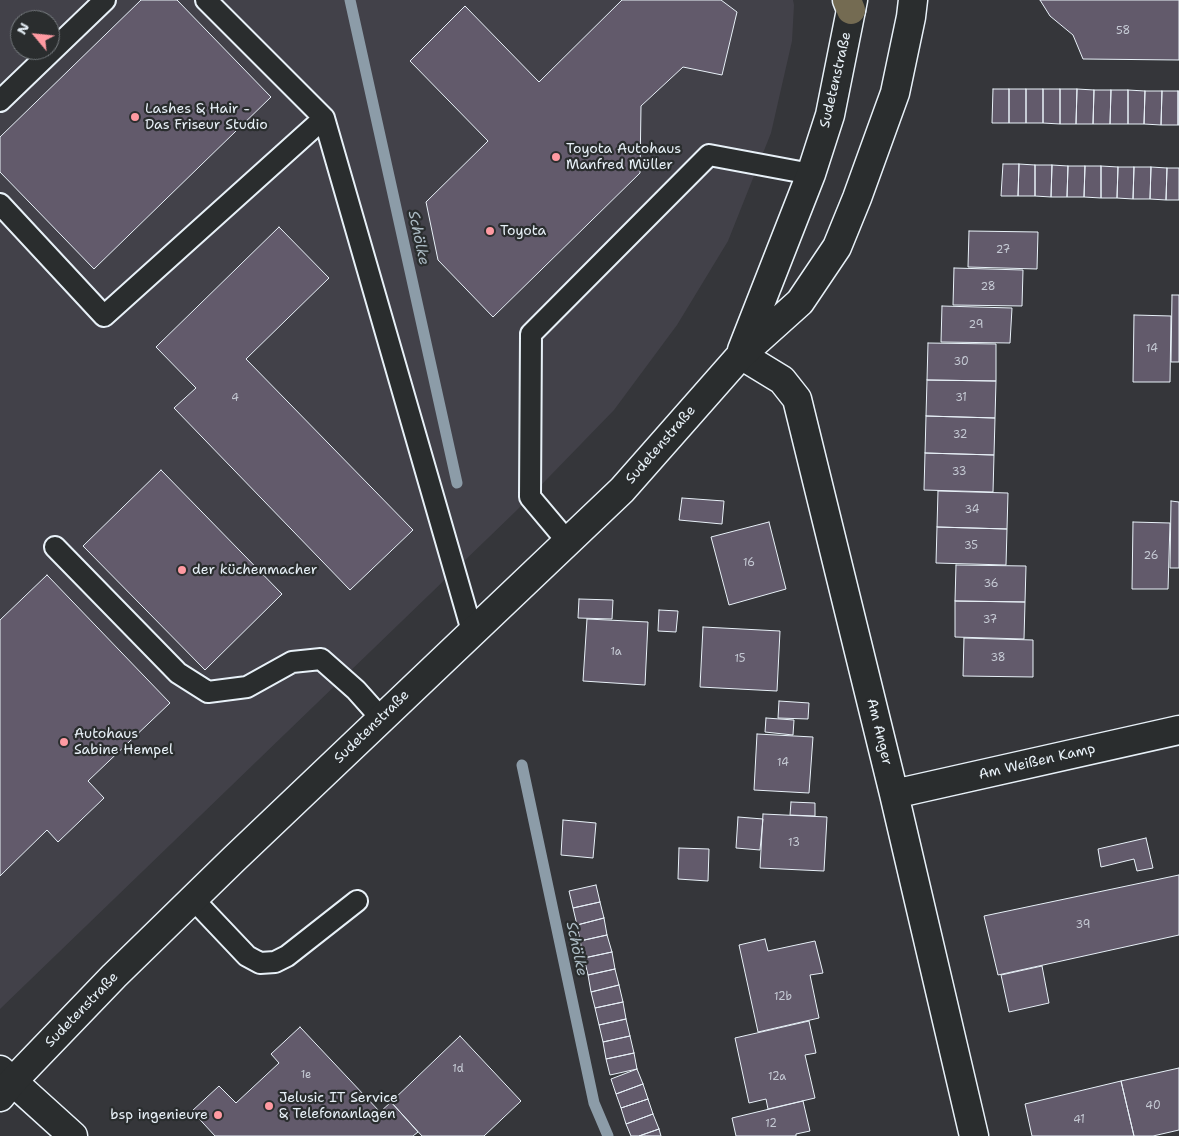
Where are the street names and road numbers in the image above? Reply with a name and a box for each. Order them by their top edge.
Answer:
street label: Sudetenstraße [817,30,855,130]
street label: Sudetenstraße [622,402,700,488]
street label: Sudetenstraße [331,687,413,767]
street label: Am Anger [863,697,895,767]
street label: Am Weißen Kamp [977,740,1097,784]
street label: Sudetenstraße [42,969,122,1051]

